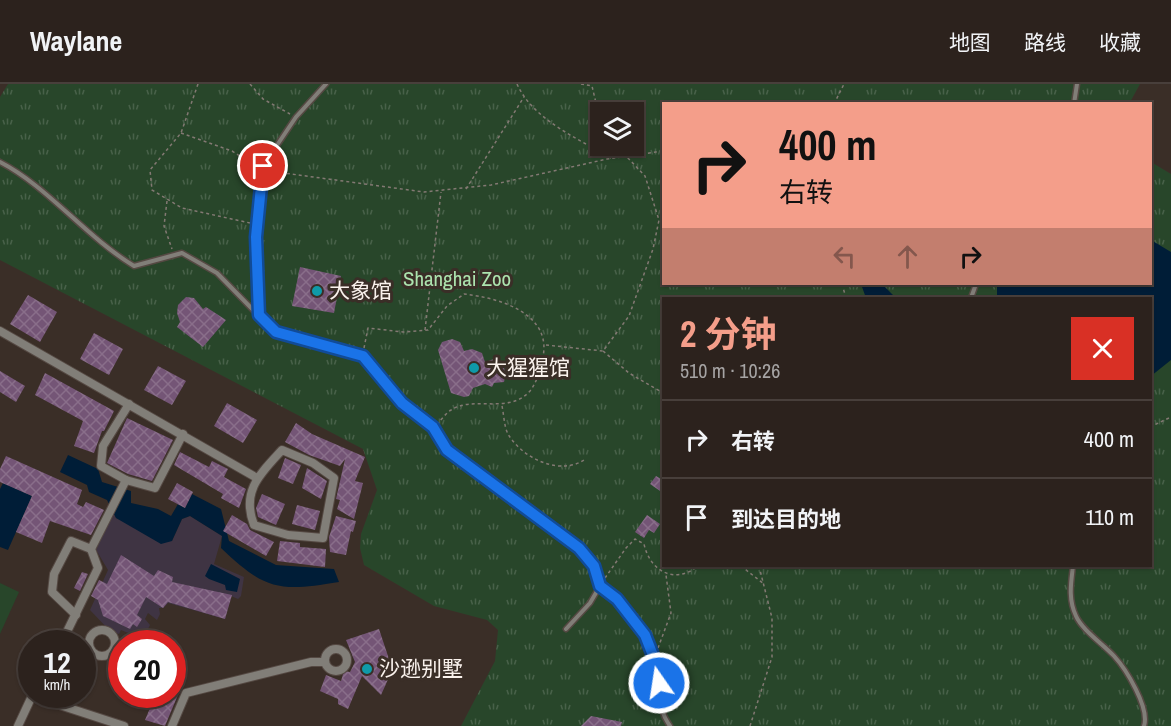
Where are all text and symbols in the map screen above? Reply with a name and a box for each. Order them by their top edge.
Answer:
text: Waylane [30,22,122,60]
text: 地图 [949,28,991,57]
text: 路线 [1024,28,1066,57]
text: 收藏 [1099,28,1141,57]
map controls [590,102,644,156]
button: layers [590,102,644,156]
text: 400 m [779,117,877,173]
icon: right [680,126,758,204]
pin [237,140,288,191]
icon: arrive [246,149,279,182]
text: 右转 [779,174,833,210]
icon: left [828,240,861,273]
icon: ahead [891,240,924,273]
icon: right [954,240,987,273]
park label: Shanghai Zoo [403,264,511,293]
place label: 大象馆 [329,276,392,305]
marker: 大象馆 [310,284,324,298]
text: 2 分钟 [680,310,777,358]
button: close [1071,317,1134,380]
place label: 大猩猩馆 [486,353,570,382]
text: 510 m · 10:26 [680,357,780,384]
marker: 大猩猩馆 [467,361,481,375]
icon: right [680,423,713,456]
text: 400 m [1084,424,1134,454]
text: 右转 [731,426,775,456]
icon: arrive [680,501,713,534]
text: 110 m [1085,502,1134,532]
text: 到达目的地 [731,504,841,534]
speed limit sign: 20 [108,630,186,708]
text: 12 [43,642,71,682]
position arrow [627,651,691,715]
place label: 沙逊别墅 [379,654,463,683]
marker: 沙逊别墅 [360,662,374,676]
text: km/h [44,674,70,695]

